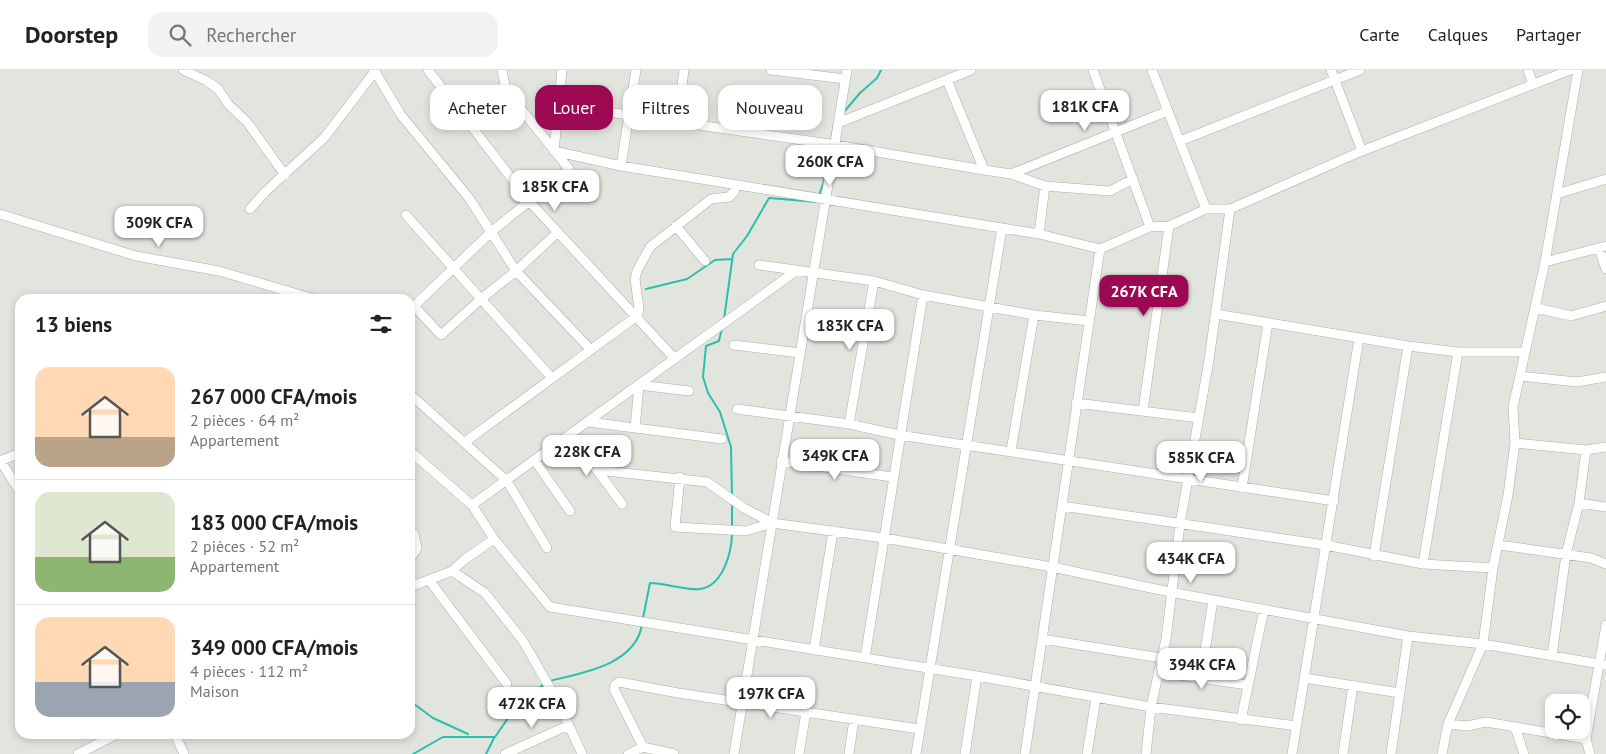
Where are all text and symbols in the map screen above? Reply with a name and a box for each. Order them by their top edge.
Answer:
search box [148,12,498,57]
text: Doorstep [25,19,118,50]
icon: search [166,21,194,49]
text: Rechercher [206,23,296,47]
text: Carte [1359,23,1400,46]
text: Calques [1428,23,1488,46]
text: Partager [1516,23,1581,46]
chip: Acheter [430,85,525,130]
chip: Louer [535,85,613,130]
chip: Filtres [623,85,708,130]
chip: Nouveau [718,85,822,130]
pin: 181K CFA [1033,90,1137,132]
text: 181K CFA [1051,96,1119,116]
pin: 260K CFA [778,144,882,187]
text: 260K CFA [796,151,864,171]
pin: 185K CFA [503,170,607,212]
text: 185K CFA [521,176,589,196]
pin: 309K CFA [107,206,211,248]
text: 309K CFA [125,212,193,232]
pin: 267K CFA [1092,274,1196,317]
text: 267K CFA [1110,281,1178,301]
pin: 183K CFA [798,308,902,351]
icon: filters [367,310,395,338]
text: 13 biens [35,311,112,338]
text: 183K CFA [816,315,884,335]
text: 267 000 CFA/mois [190,383,357,410]
icon: home [75,387,135,447]
text: 2 pièces · 64 m² [190,410,299,430]
text: Appartement [190,430,279,450]
pin: 228K CFA [535,434,639,477]
pin: 349K CFA [783,438,887,481]
pin: 585K CFA [1149,440,1253,483]
text: 228K CFA [553,441,621,461]
text: 349K CFA [801,445,869,465]
text: 585K CFA [1167,447,1235,467]
text: 183 000 CFA/mois [190,509,358,536]
icon: home [75,512,135,572]
text: 2 pièces · 52 m² [190,536,299,556]
pin: 434K CFA [1139,542,1243,584]
text: 434K CFA [1157,548,1225,568]
text: Appartement [190,556,279,576]
text: 349 000 CFA/mois [190,634,358,661]
icon: home [75,637,135,697]
pin: 394K CFA [1150,648,1254,690]
text: 394K CFA [1168,654,1236,674]
text: 4 pièces · 112 m² [190,661,308,681]
pin: 197K CFA [719,676,823,719]
text: Maison [190,681,239,701]
text: 197K CFA [737,683,805,703]
pin: 472K CFA [480,686,584,729]
text: 472K CFA [498,693,566,713]
map controls [1545,694,1590,739]
button: locate [1545,694,1590,739]

